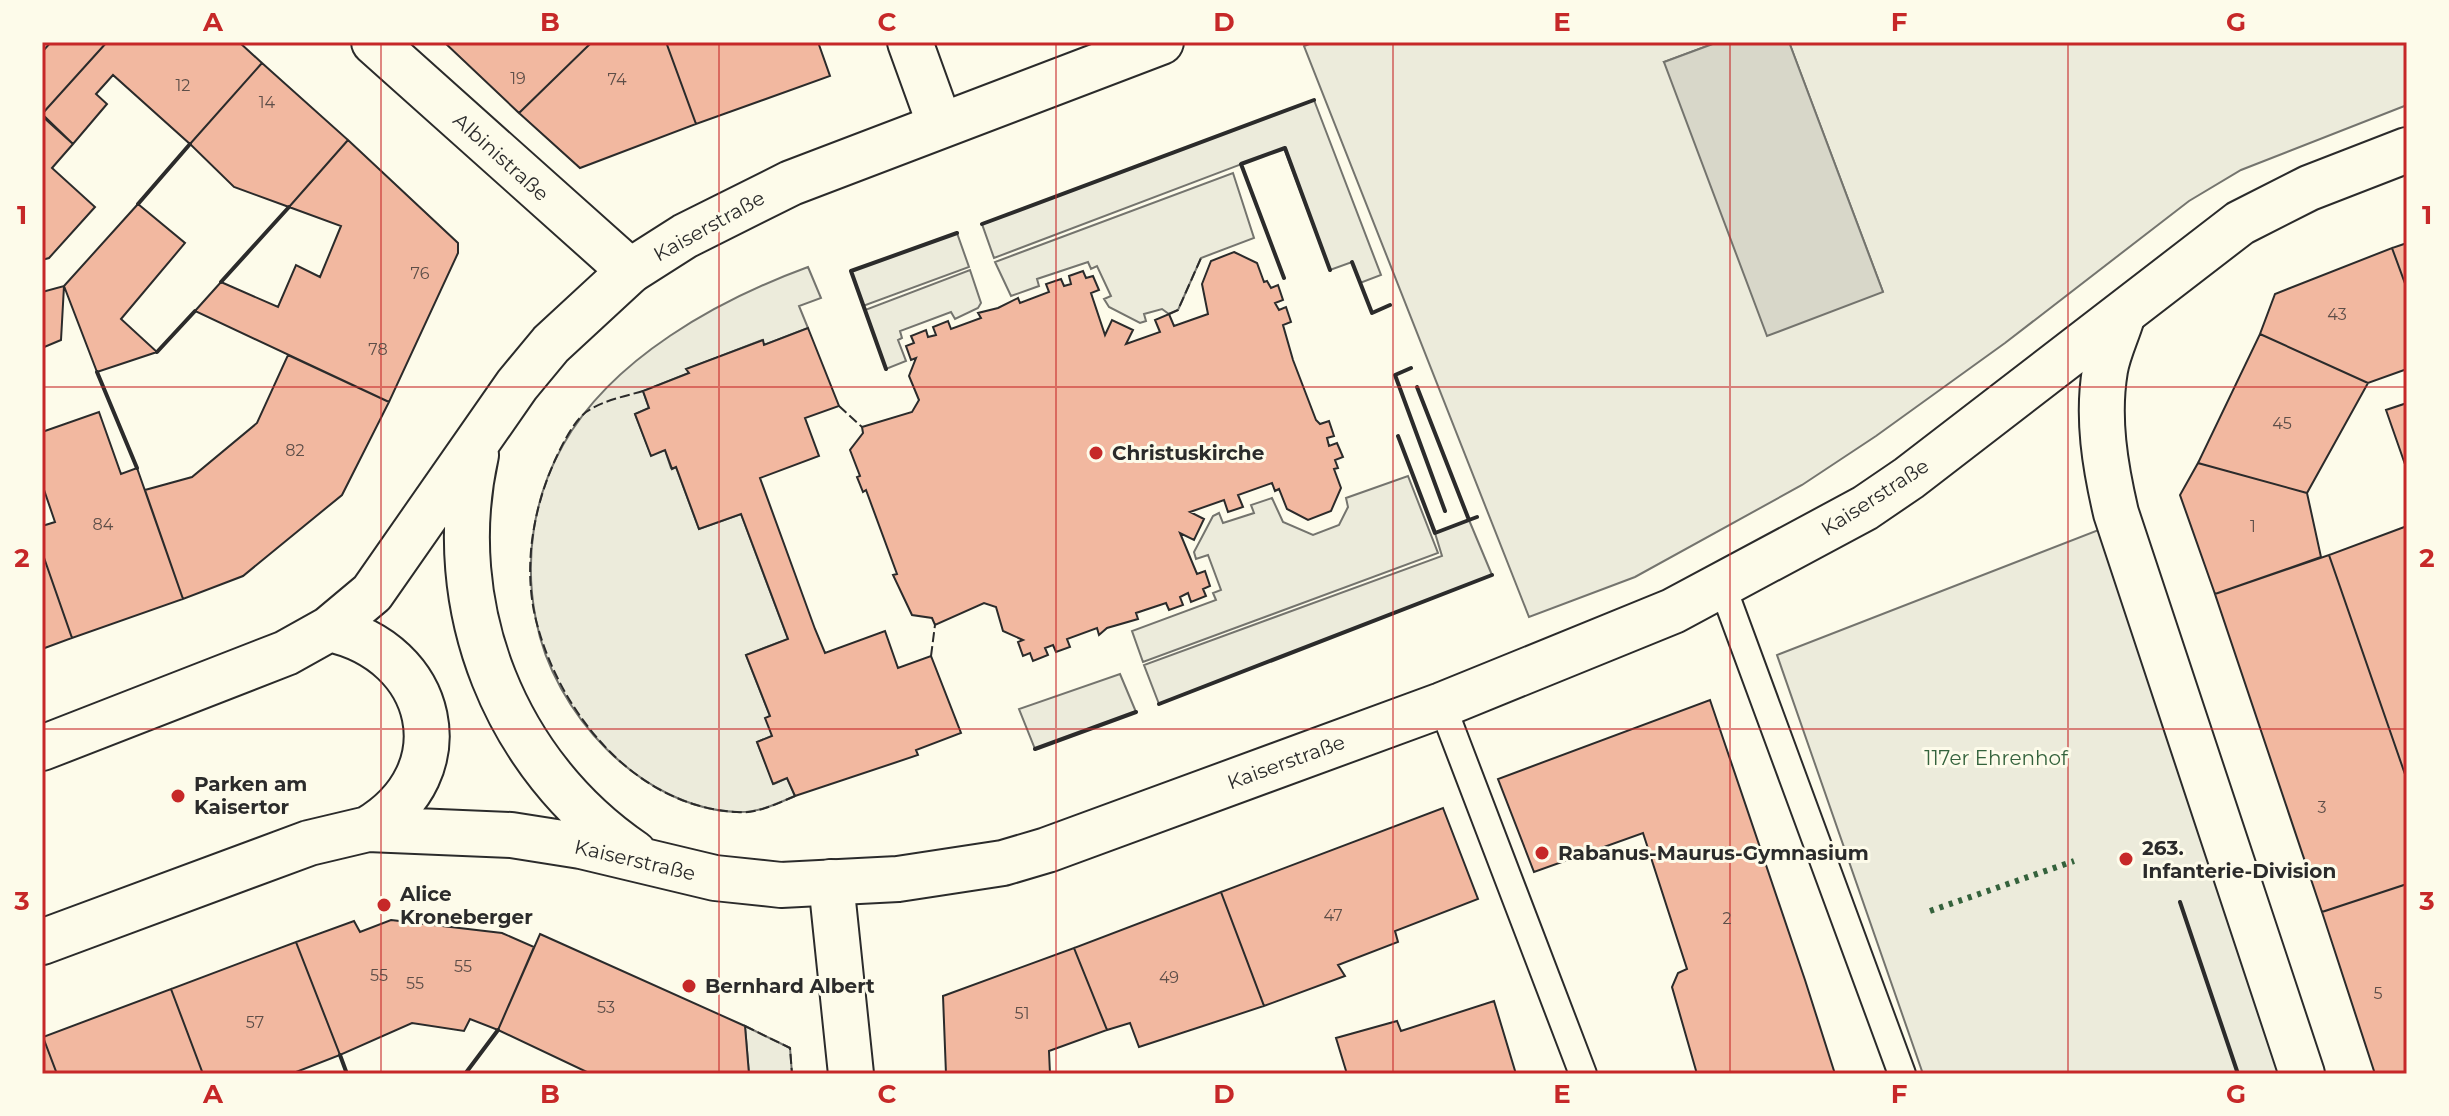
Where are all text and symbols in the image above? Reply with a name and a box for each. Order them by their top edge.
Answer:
text: A [202,6,224,38]
text: B [540,6,560,38]
text: C [878,6,897,38]
text: D [1213,6,1235,38]
text: E [1553,6,1571,38]
text: F [1891,6,1907,38]
text: G [2226,6,2246,38]
house number: 19 [510,69,526,88]
house number: 74 [608,70,627,89]
house number: 12 [176,76,190,95]
house number: 14 [259,93,276,112]
street label: Albinistraße [448,108,554,206]
street label: Kaiserstraße [649,186,769,266]
text: 1 [17,199,27,231]
text: 1 [2422,199,2432,231]
house number: 76 [411,264,430,283]
house number: 43 [2327,305,2347,324]
house number: 78 [368,340,388,359]
house number: 45 [2272,414,2292,433]
house number: 82 [285,441,305,460]
place label: Christuskirche [1112,441,1264,465]
marker: Christuskirche [1087,444,1105,462]
street label: Kaiserstraße [1817,453,1933,541]
house number: 84 [93,515,114,534]
house number: 1 [2250,517,2256,536]
text: 2 [14,542,30,574]
text: 2 [2419,542,2435,574]
street label: Kaiserstraße [1224,730,1348,794]
park label: 117er Ehrenhof [1924,746,2069,770]
place label: Parken am Kaisertor [194,772,307,819]
marker: Parken am Kaisertor [169,787,187,805]
house number: 3 [2317,798,2327,817]
street label: Kaiserstraße [572,834,698,886]
place label: 263. Infanterie-Division [2142,836,2336,883]
place label: Rabanus-Maurus-Gymnasium [1558,841,1869,865]
marker: Rabanus-Maurus-Gymnasium [1533,844,1551,862]
marker: 263. Infanterie-Division [2117,850,2135,868]
place label: Alice Kroneberger [399,882,533,929]
text: 3 [13,885,30,917]
text: 3 [2418,885,2435,917]
marker: Alice Kroneberger [375,896,393,914]
house number: 47 [1323,906,1343,925]
house number: 2 [1722,909,1732,928]
house number: 55 [454,957,472,976]
house number: 55 [370,966,388,985]
house number: 49 [1159,968,1179,987]
house number: 55 [406,974,424,993]
place label: Bernhard Albert [705,974,875,998]
marker: Bernhard Albert [680,977,698,995]
house number: 5 [2373,984,2383,1003]
house number: 53 [597,998,615,1017]
house number: 51 [1015,1004,1029,1023]
house number: 57 [246,1013,264,1032]
text: A [202,1078,224,1110]
text: B [540,1078,560,1110]
text: C [878,1078,897,1110]
text: D [1213,1078,1235,1110]
text: E [1553,1078,1571,1110]
text: F [1891,1078,1907,1110]
text: G [2226,1078,2246,1110]

